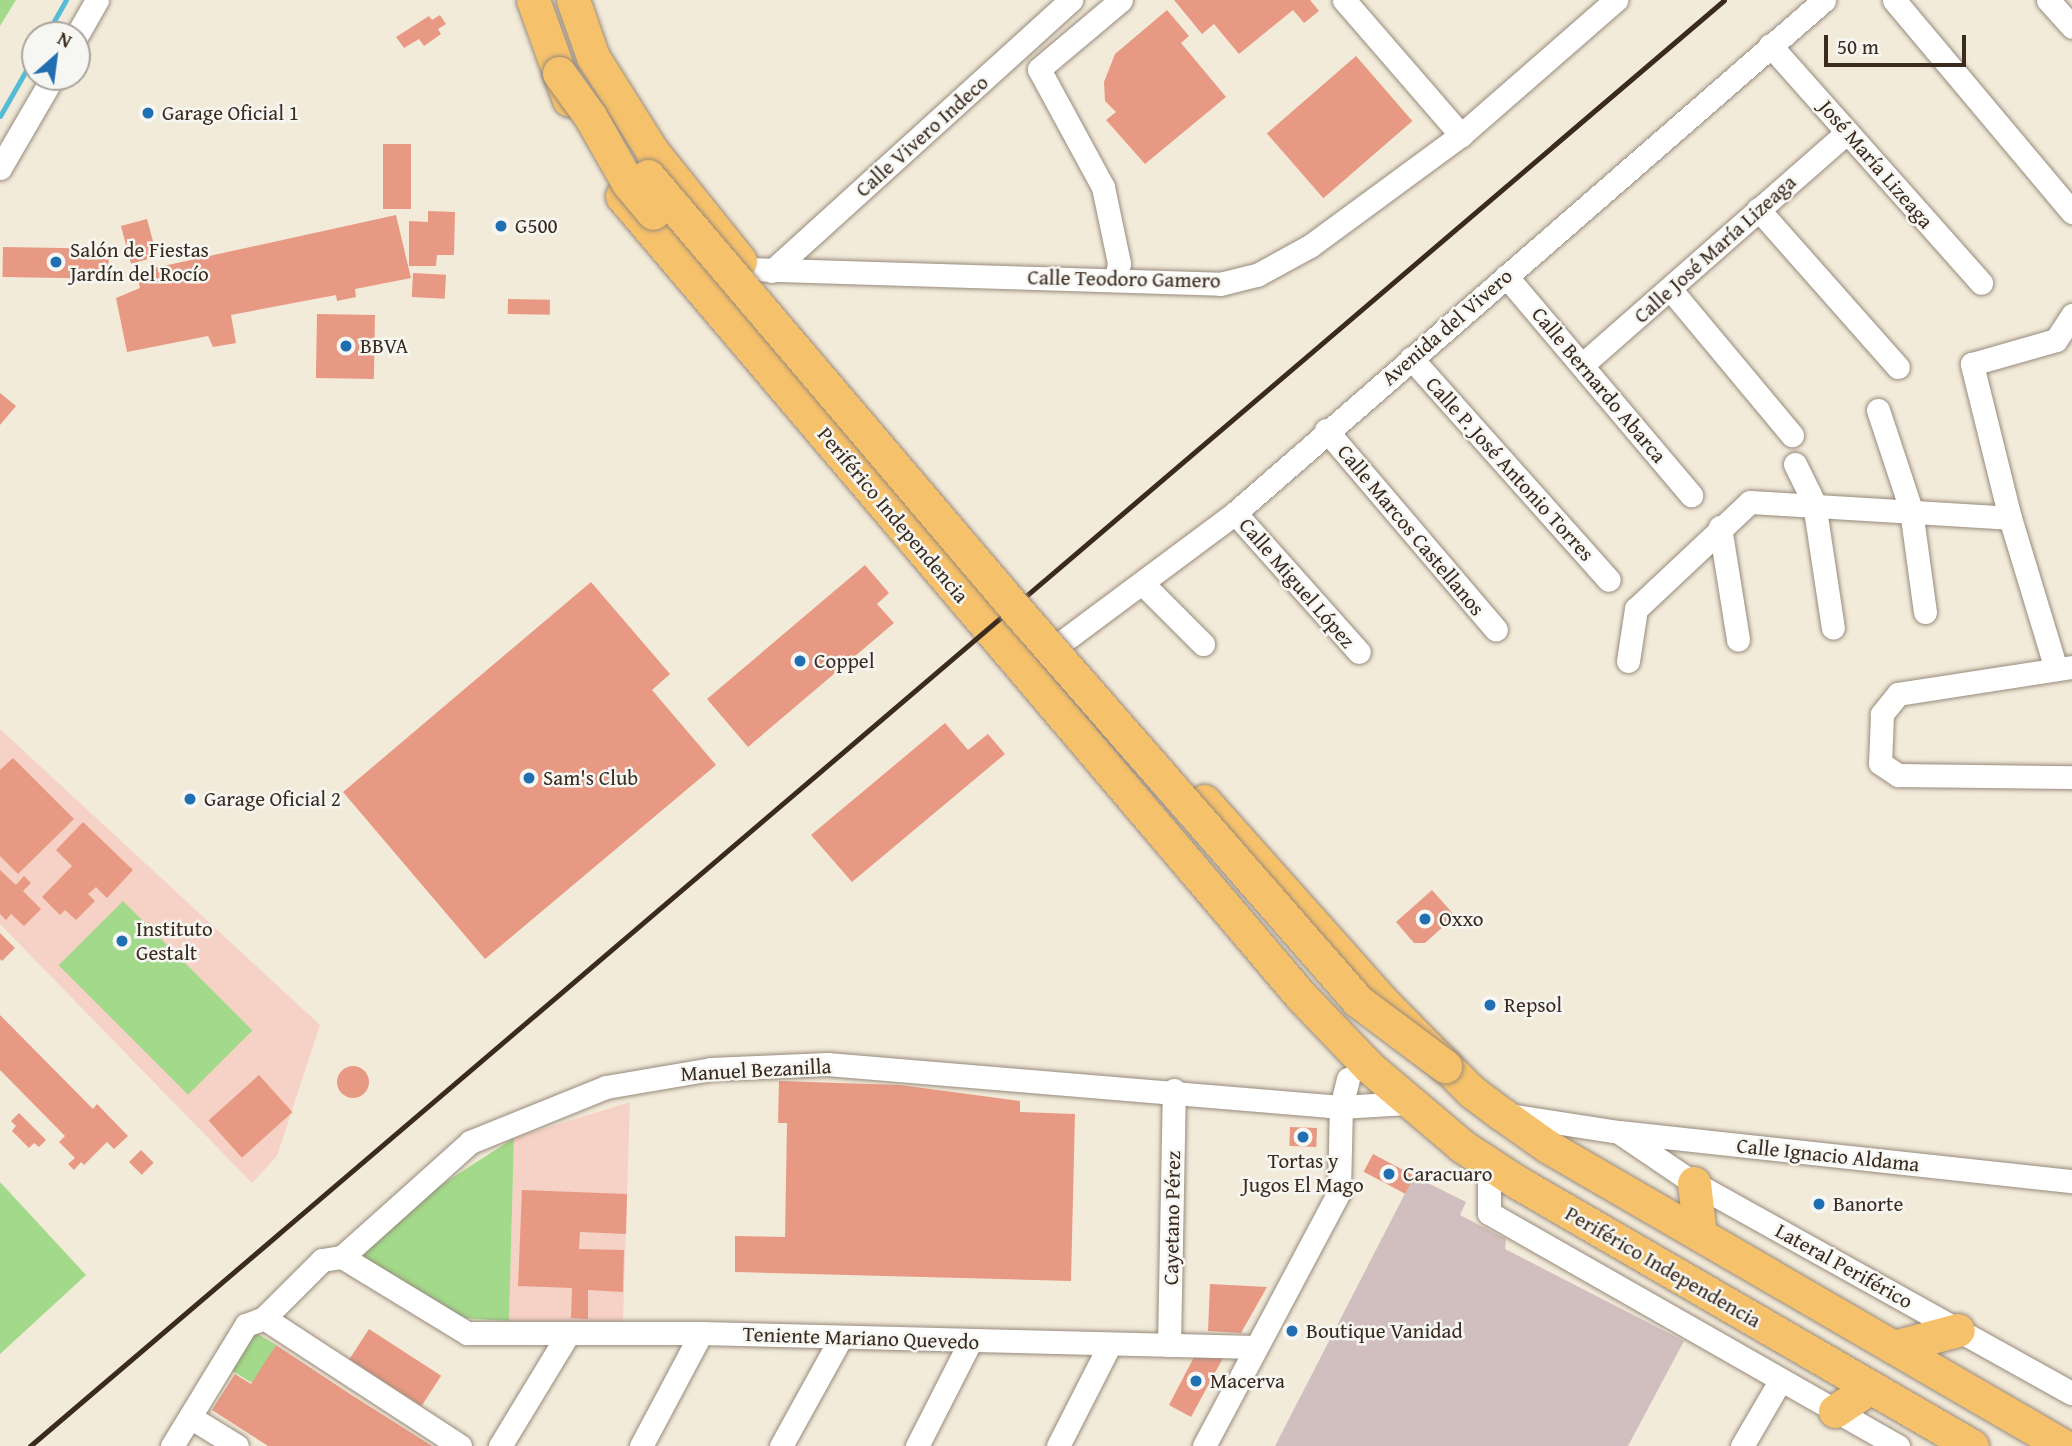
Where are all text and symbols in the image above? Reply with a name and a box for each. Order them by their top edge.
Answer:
north arrow [21,21,91,91]
scale bar [1827,21,1969,65]
text: N [53,24,77,55]
text: 50 m [1837,31,1879,62]
street label: Calle Vivero Indeco [850,70,994,202]
street label: José María Lizeaga [1813,95,1939,233]
place label: Garage Oficial 1 [162,100,299,126]
marker: Garage Oficial 1 [140,105,156,121]
street label: Calle José María Lizeaga [1629,170,1801,328]
place label: G500 [515,213,558,239]
marker: G500 [493,218,509,234]
place label: Salón de Fiestas Jardín del Rocío [70,237,209,287]
marker: Salón de Fiestas Jardín del Rocío [48,254,64,270]
street label: Avenida del Vivero [1376,263,1518,391]
street label: Calle Teodoro Gamero [1027,265,1221,293]
street label: Calle Bernardo Abarca [1526,302,1672,468]
place label: BBVA [360,333,408,359]
marker: BBVA [338,338,354,354]
street label: Calle P. José Antonio Torres [1421,372,1599,566]
street label: Periférico Independencia [812,422,974,608]
street label: Calle Marcos Castellanos [1332,439,1490,621]
street label: Calle Miguel López [1234,513,1360,653]
place label: Coppel [814,648,875,674]
marker: Coppel [792,653,808,669]
place label: Sam's Club [543,765,638,791]
marker: Sam's Club [521,770,537,786]
place label: Garage Oficial 2 [204,786,341,812]
marker: Garage Oficial 2 [182,791,198,807]
place label: Oxxo [1439,906,1483,932]
marker: Oxxo [1417,911,1433,927]
place label: Instituto Gestalt [136,916,213,966]
marker: Instituto Gestalt [114,933,130,949]
place label: Repsol [1504,992,1562,1018]
marker: Repsol [1482,997,1498,1013]
street label: Manuel Bezanilla [680,1053,832,1087]
marker: Tortas y Jugos El Mago [1295,1129,1311,1145]
street label: Calle Ignacio Aldama [1735,1133,1921,1177]
place label: Tortas y Jugos El Mago [1242,1148,1364,1198]
street label: Cayetano Pérez [1158,1151,1186,1285]
place label: Caracuaro [1403,1161,1492,1187]
marker: Caracuaro [1381,1166,1397,1182]
place label: Banorte [1833,1191,1903,1217]
marker: Banorte [1811,1196,1827,1212]
street label: Periférico Independencia [1561,1201,1765,1333]
street label: Lateral Periférico [1771,1218,1917,1314]
place label: Boutique Vanidad [1306,1318,1463,1344]
street label: Teniente Mariano Quevedo [742,1321,980,1355]
marker: Boutique Vanidad [1284,1323,1300,1339]
place label: Macerva [1210,1368,1285,1394]
marker: Macerva [1188,1373,1204,1389]

